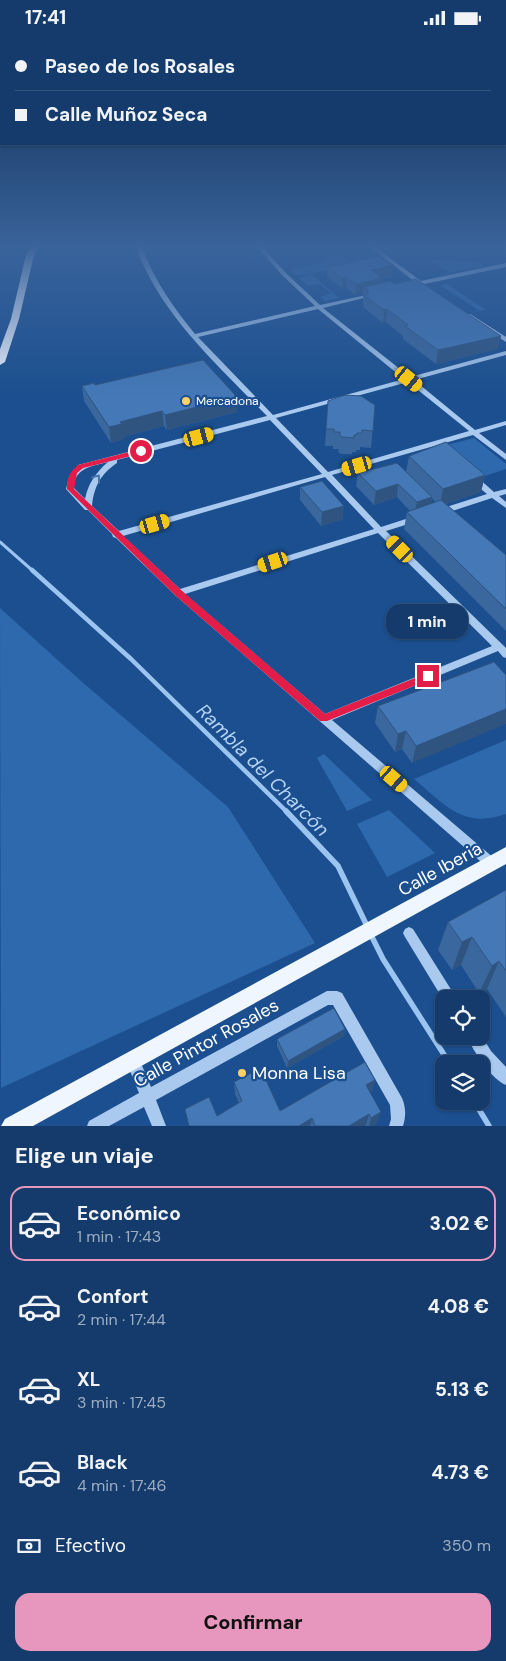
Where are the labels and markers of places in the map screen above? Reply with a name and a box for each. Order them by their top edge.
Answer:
place label: Mercadona [196,393,259,409]
marker: Mercadona [180,395,192,407]
place label: Monna Lisa [252,1061,346,1085]
marker: Monna Lisa [236,1067,248,1079]

